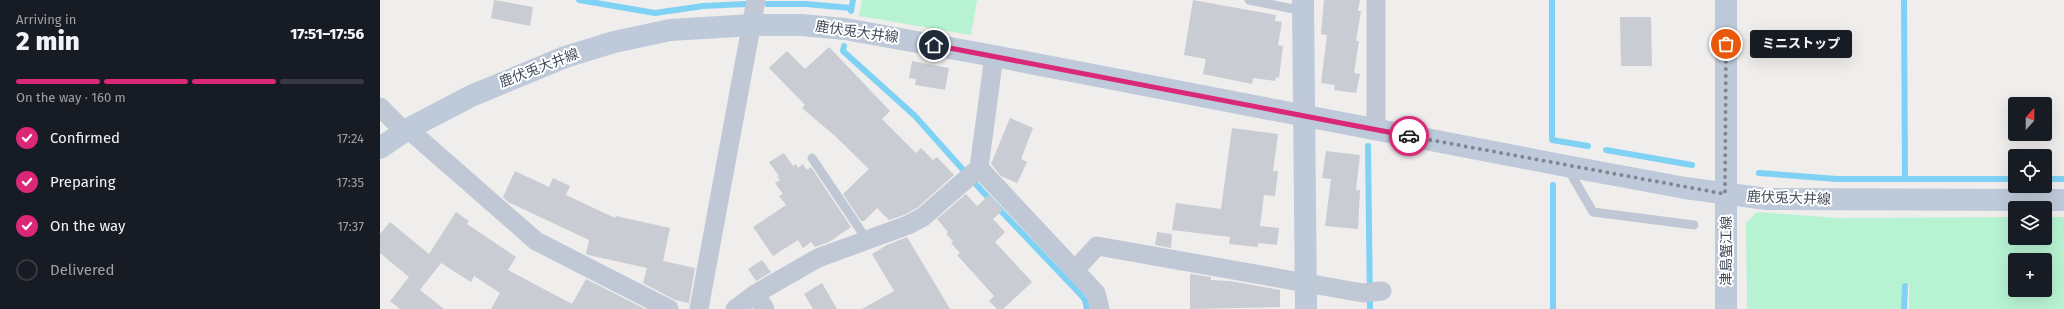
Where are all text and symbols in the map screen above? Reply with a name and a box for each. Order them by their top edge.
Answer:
text: Arriving in [16,12,76,27]
street label: 鹿伏兎大井線 [814,18,900,46]
text: 17:51–17:56 [290,25,364,43]
text: 2 min [16,26,80,57]
pin [1709,27,1743,61]
pin [917,28,951,62]
callout: ミニストップ [1750,30,1852,58]
icon: bag [1715,33,1737,55]
icon: home [923,34,945,56]
text: ミニストップ [1762,36,1840,51]
street label: 鹿伏兎大井線 [497,45,581,91]
text: On the way · 160 m [16,90,126,105]
north arrow [2008,97,2052,141]
map controls [2008,97,2052,297]
courier [1389,116,1429,156]
icon: car [1398,125,1420,147]
icon: check [16,127,38,149]
text: Confirmed [50,129,120,147]
text: 17:24 [336,131,364,146]
button: locate [2008,149,2052,193]
icon: check [16,171,38,193]
text: Preparing [50,173,115,191]
text: 17:35 [336,175,364,190]
street label: 鹿伏兎大井線 [1747,188,1831,208]
button: layers [2008,201,2052,245]
icon: check [16,215,38,237]
street label: 津島蟹江線 [1718,216,1735,286]
text: On the way [50,217,125,235]
text: 17:37 [337,219,364,234]
button: + [2008,253,2052,297]
text: Delivered [50,261,114,279]

